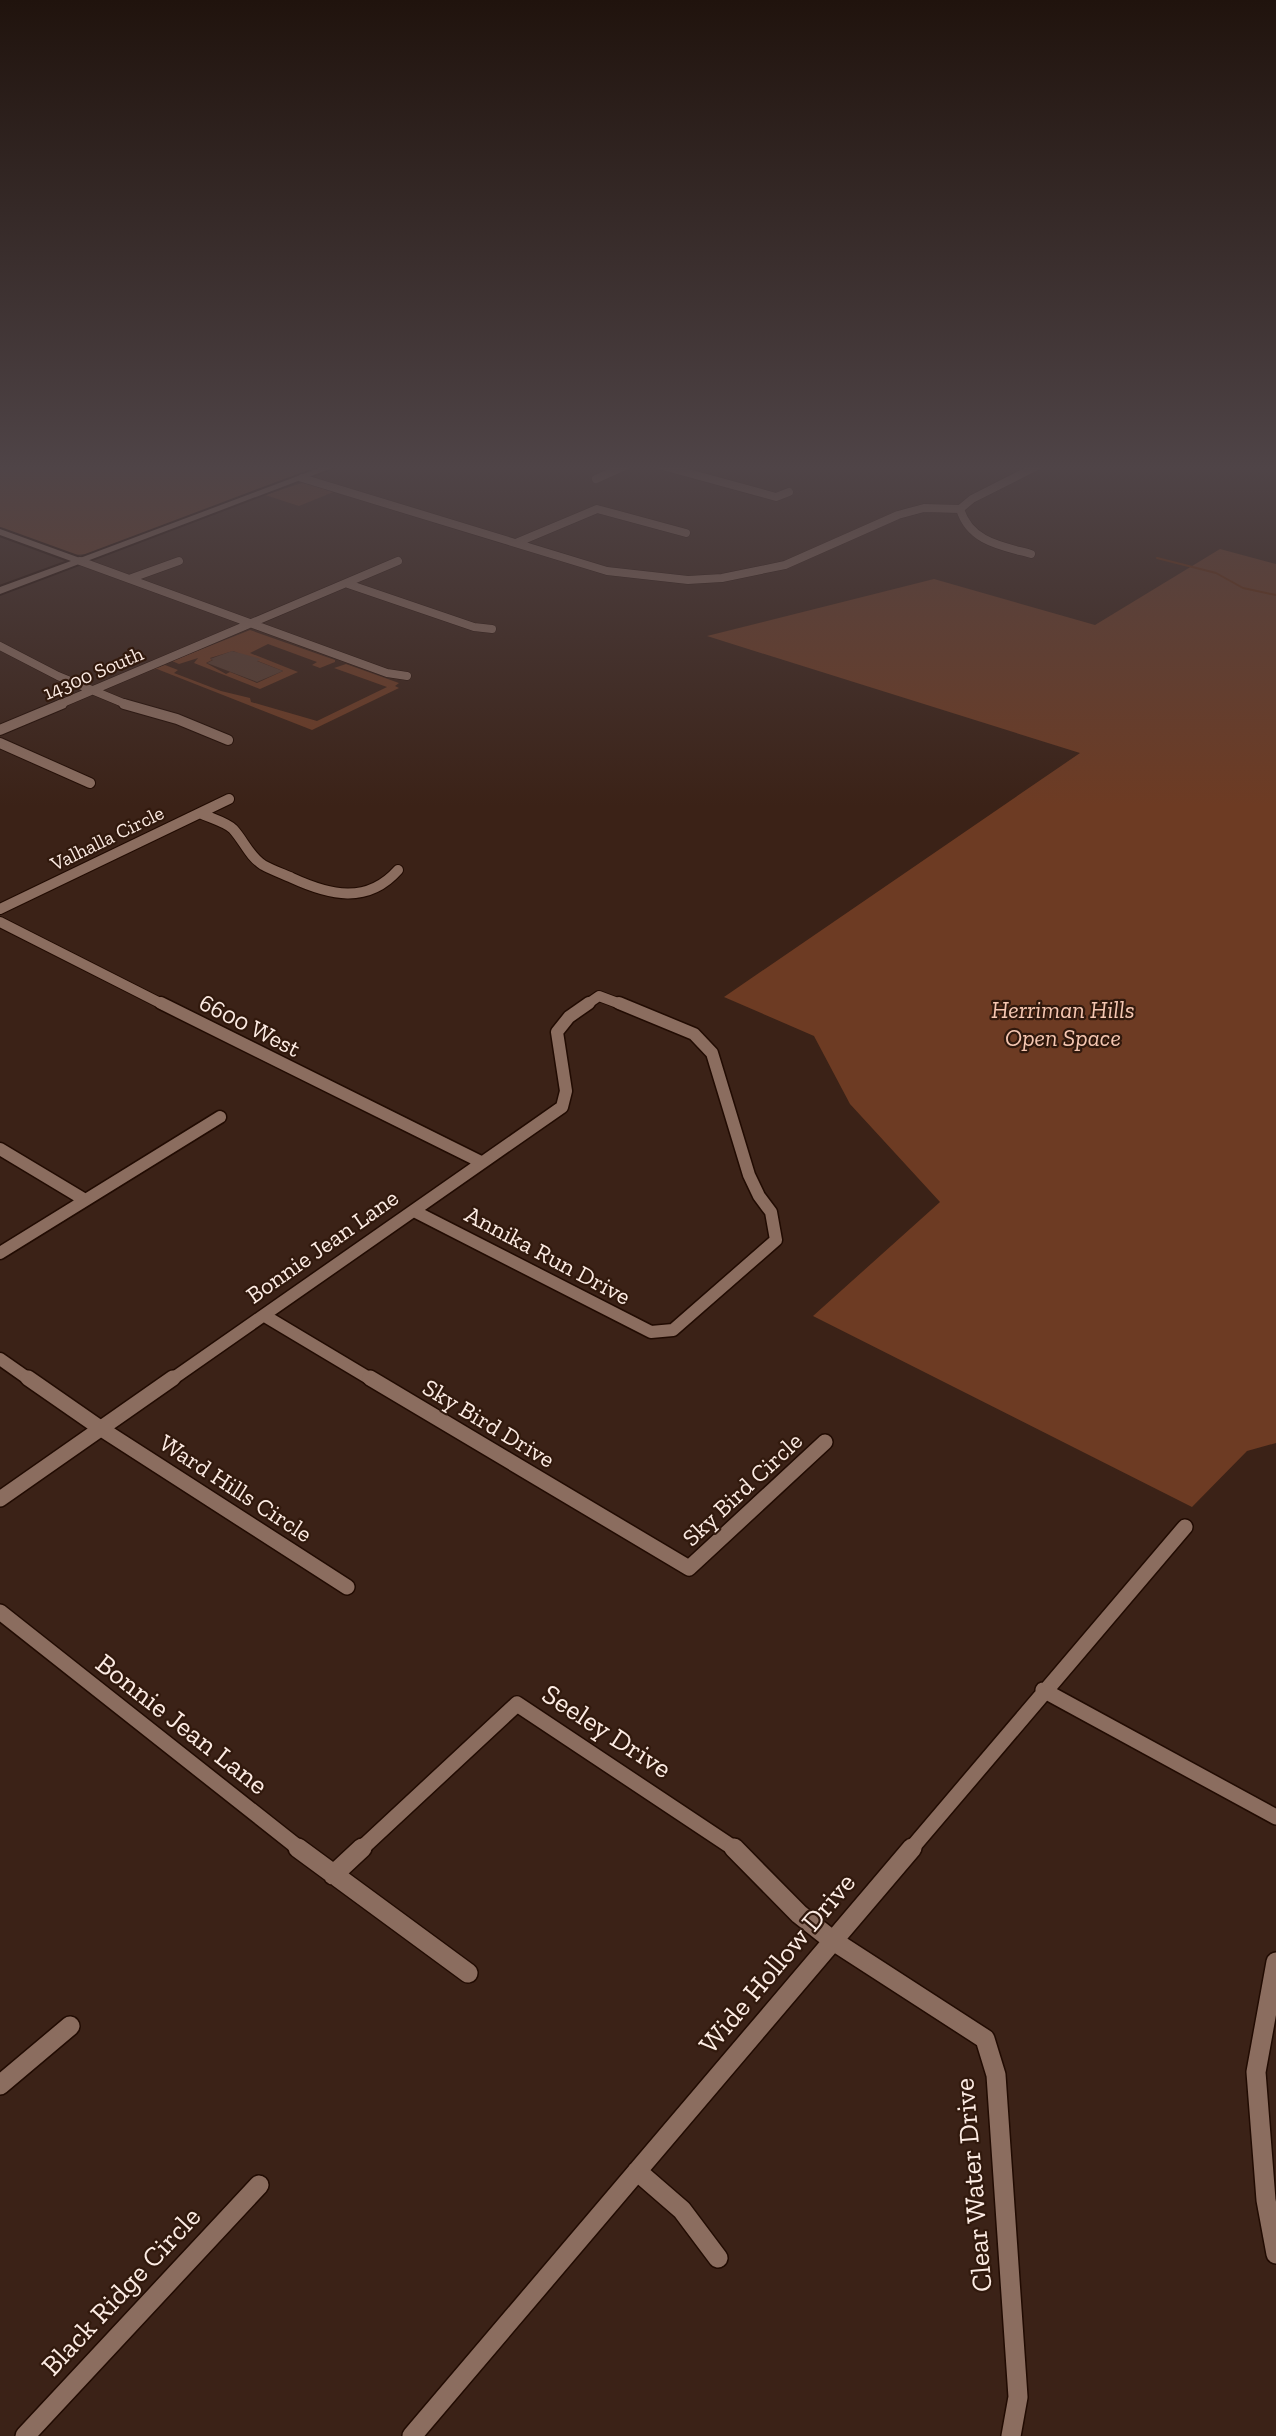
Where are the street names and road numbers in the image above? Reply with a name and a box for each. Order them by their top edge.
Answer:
street label: 14300 South [39,641,147,705]
street label: Valhalla Circle [45,800,168,876]
street label: 6600 West [194,987,306,1063]
street label: Bonnie Jean Lane [240,1183,404,1309]
street label: Annika Run Drive [460,1199,636,1311]
street label: Sky Bird Drive [418,1372,560,1474]
street label: Sky Bird Circle [676,1426,808,1552]
street label: Ward Hills Circle [154,1428,318,1548]
street label: Bonnie Jean Lane [89,1647,275,1801]
street label: Seeley Drive [536,1677,678,1785]
street label: Wide Hollow Drive [692,1866,862,2060]
street label: Clear Water Drive [947,2077,999,2293]
street label: Black Ridge Circle [35,2200,207,2382]

